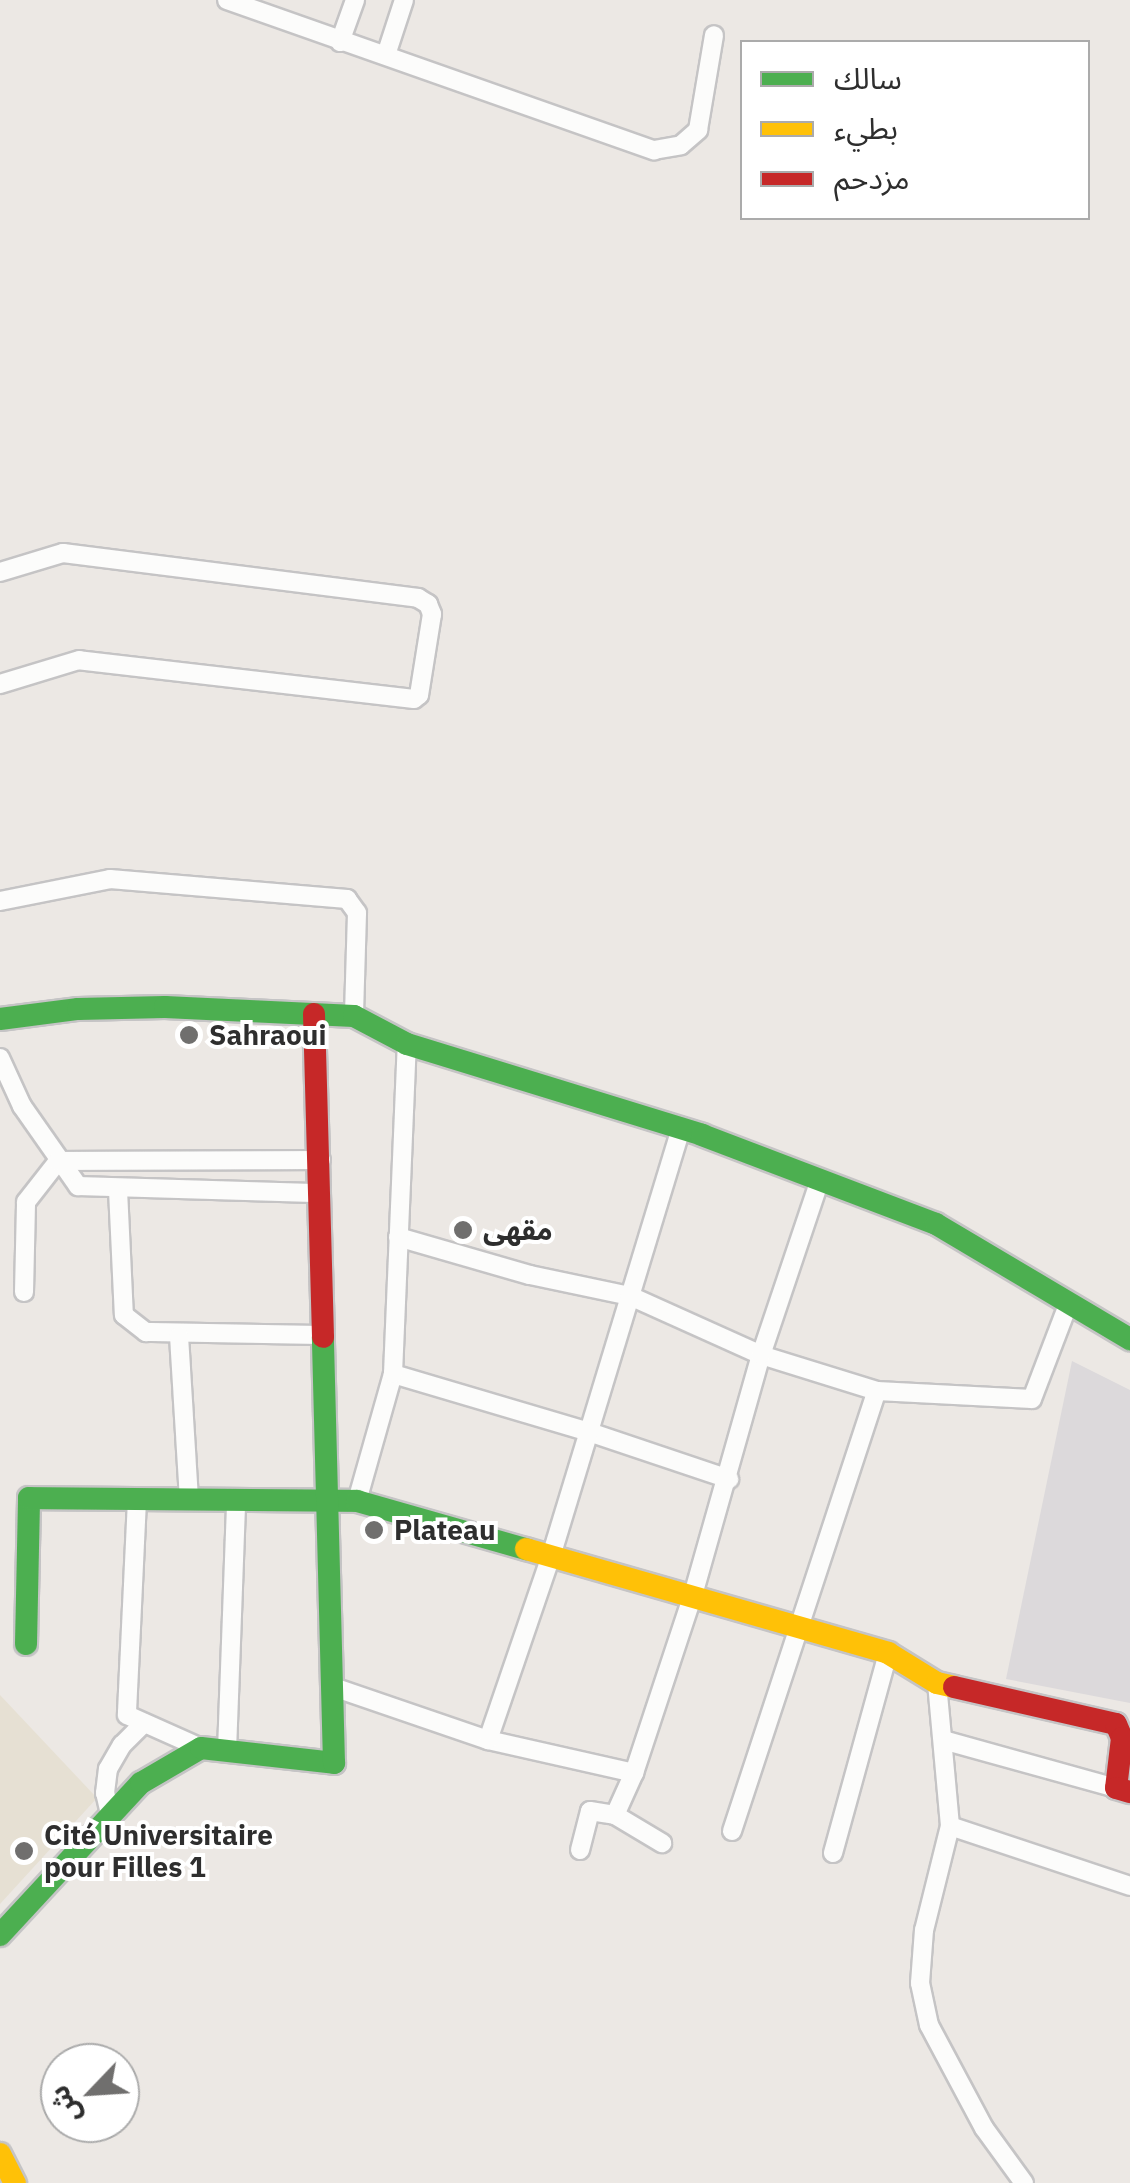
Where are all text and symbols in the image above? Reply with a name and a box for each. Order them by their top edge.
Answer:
legend [740,40,1090,220]
text: سالك [834,58,902,97]
text: بطيء [834,108,898,147]
text: مزدحم [834,158,910,197]
place label: Sahraoui [209,1018,326,1052]
marker: Sahraoui [178,1024,200,1046]
place label: مقهى [483,1213,552,1247]
marker: مقهى [452,1219,474,1241]
place label: Plateau [394,1513,496,1547]
marker: Plateau [363,1519,385,1541]
place label: Cité Universitaire pour Filles 1 [44,1818,273,1884]
marker: Cité Universitaire pour Filles 1 [13,1840,35,1862]
north arrow [40,2043,140,2143]
text: ش [39,2080,89,2130]

